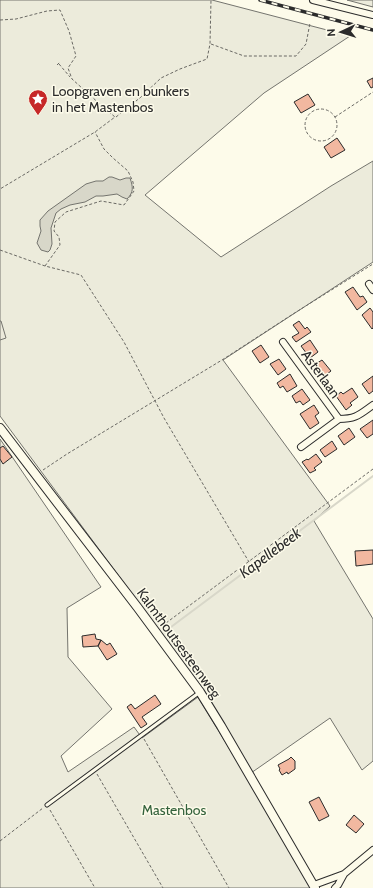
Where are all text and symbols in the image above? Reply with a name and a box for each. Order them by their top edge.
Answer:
north arrow [321,12,361,52]
text: N [324,28,338,37]
place label: Loopgraven en bunkers in het Mastenbos [52,82,189,116]
place icon: Loopgraven en bunkers in het Mastenbos [27,88,49,116]
street label: Asterlaan [297,346,345,402]
water label: Kapellebeek [236,524,305,582]
street label: Kalmthoutsesteenweg [133,584,226,702]
park label: Mastenbos [142,801,207,819]

